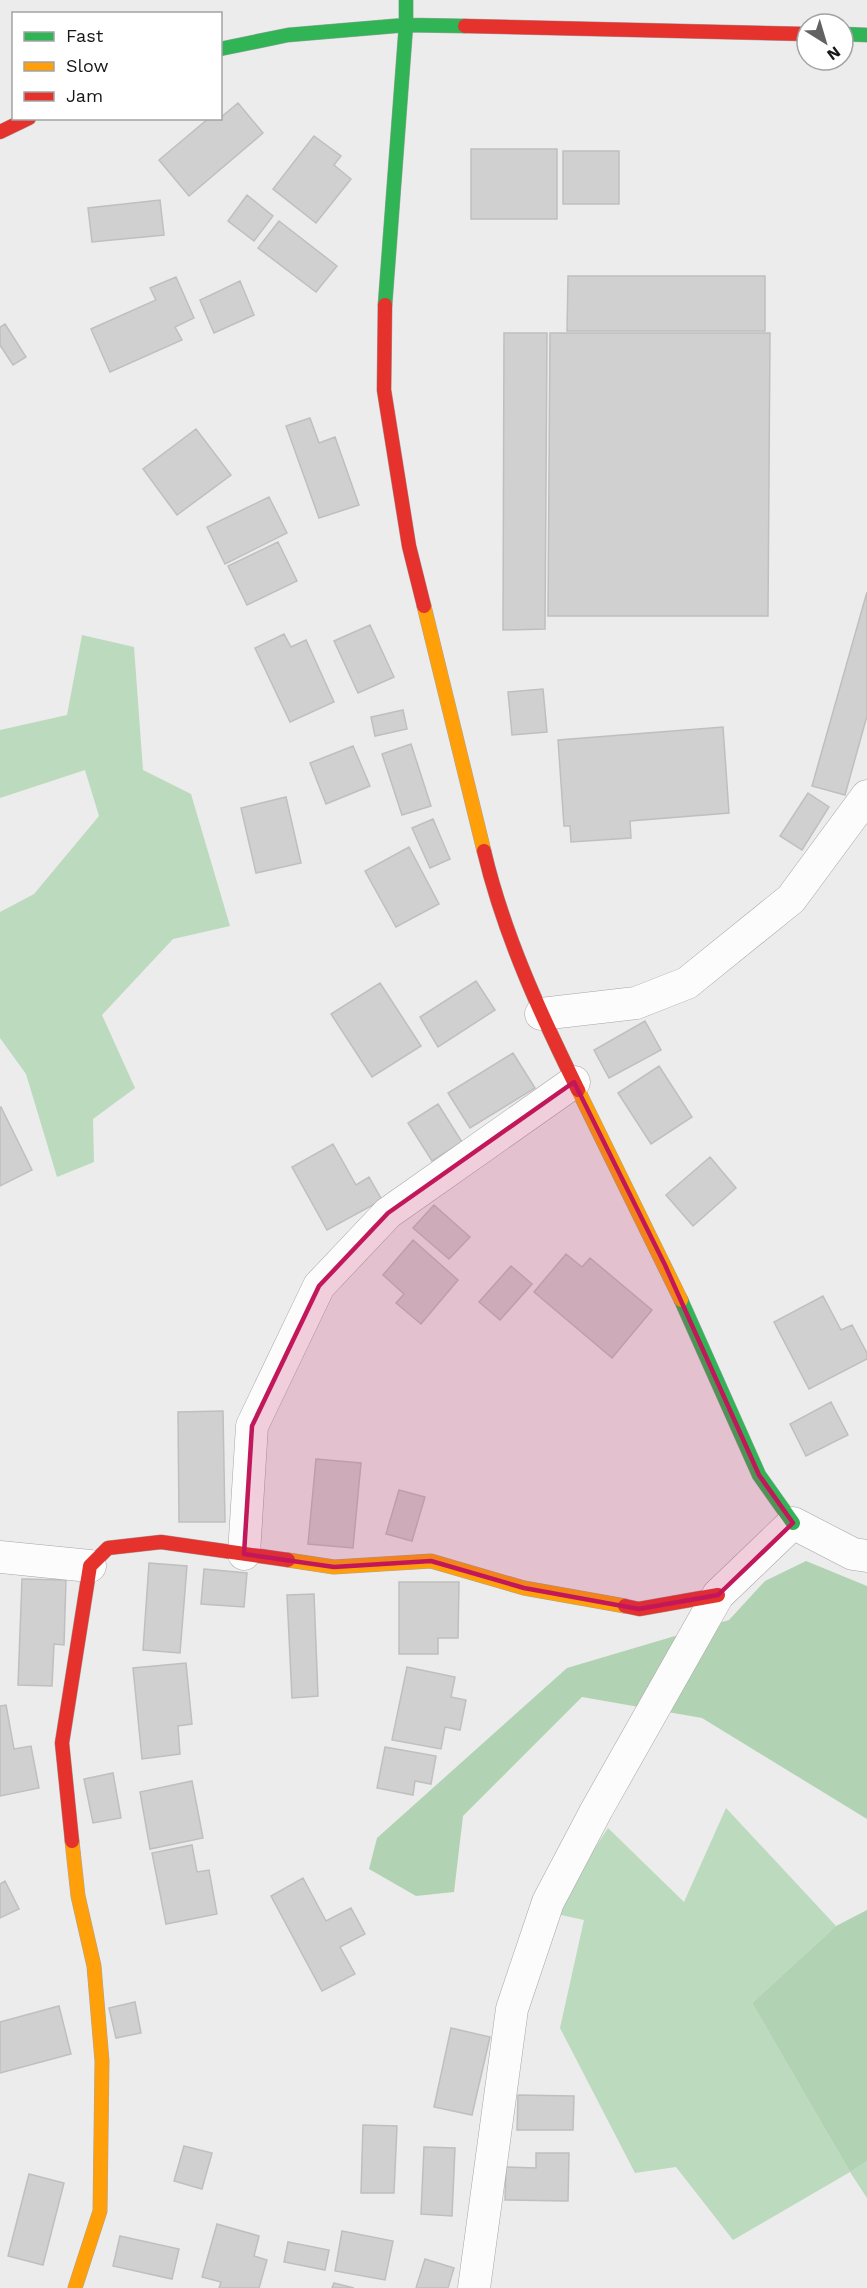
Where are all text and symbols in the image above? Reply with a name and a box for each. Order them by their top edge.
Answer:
legend [12,12,222,120]
north arrow [795,12,855,72]
text: Fast [66,25,104,46]
text: N [823,42,844,65]
text: Slow [66,55,109,76]
text: Jam [66,85,103,106]

